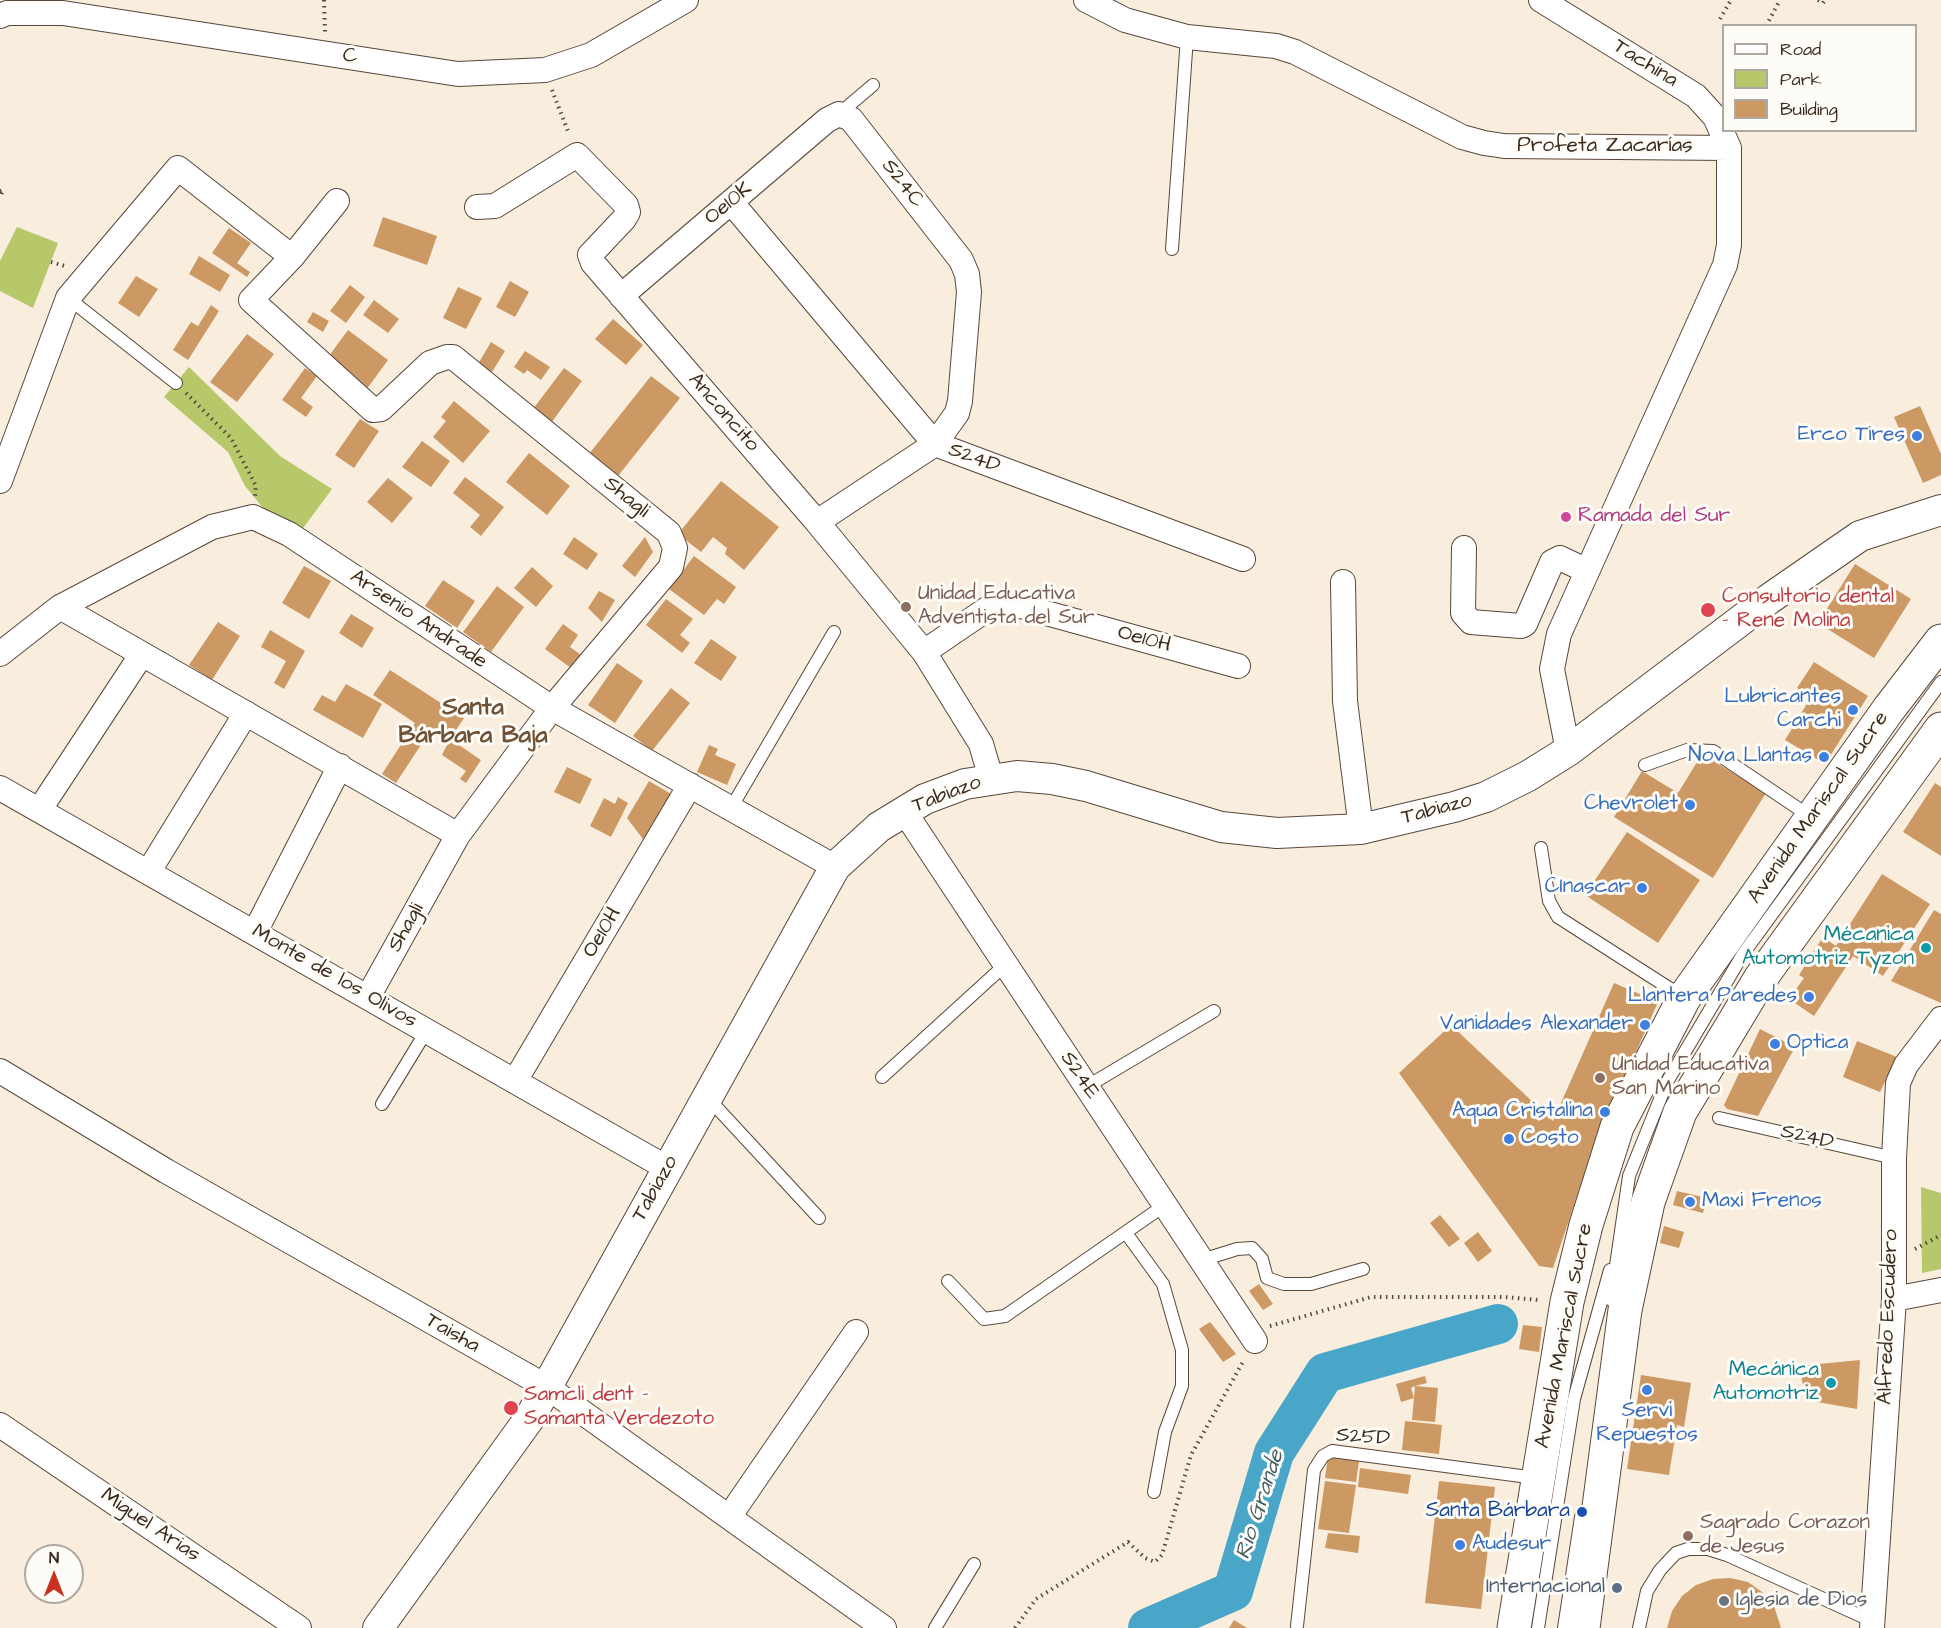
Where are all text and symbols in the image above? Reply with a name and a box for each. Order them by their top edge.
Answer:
legend [1722,24,1917,132]
street label: Tachina [1608,34,1682,94]
text: Road [1780,37,1821,62]
street label: C [341,43,359,71]
text: Park [1780,67,1822,92]
text: Building [1780,97,1838,122]
street label: Profeta Zacarías [1517,134,1693,160]
street label: S24C [875,155,929,213]
street label: Oe10K [700,177,758,231]
street label: Anconcito [682,368,764,458]
place label: Erco Tires [1798,423,1905,449]
marker: Erco Tires [1910,429,1924,443]
street label: S24D [945,438,1003,480]
street label: Shagli [598,472,654,524]
place label: Ramada del Sur [1578,504,1730,530]
marker: Ramada del Sur [1559,510,1573,524]
street label: Arsenio Andrade [345,565,491,675]
place label: Unidad Educativa Adventista del Sur [918,582,1094,632]
place label: Consultorio dental - Rene Molina [1722,585,1894,635]
marker: Unidad Educativa Adventista del Sur [899,600,913,614]
marker: Consultorio dental - Rene Molina [1699,601,1717,619]
street label: Oe10H [1115,621,1173,659]
place label: Lubricantes Carchi [1724,685,1841,735]
district label: Santa Bárbara Baja [398,695,548,751]
marker: Lubricantes Carchi [1846,703,1860,717]
street label: Avenida Mariscal Sucre [1743,707,1895,909]
place label: Nova Llantas [1688,744,1812,770]
marker: Nova Llantas [1817,750,1831,764]
street label: Tabiazo [909,770,985,820]
street label: Tabiazo [1399,789,1475,831]
place label: Chevrolet [1584,792,1678,818]
marker: Chevrolet [1683,798,1697,812]
place label: CInascar [1545,875,1630,901]
marker: CInascar [1635,881,1649,895]
street label: Shagli [383,899,431,957]
street label: Oe10H [578,903,628,963]
street label: Monte de los Olivos [247,920,421,1034]
place label: Mécanica Automotriz Tyzon [1742,923,1914,973]
marker: Mécanica Automotriz Tyzon [1919,941,1933,955]
place label: Llantera Paredes [1628,984,1797,1010]
marker: Llantera Paredes [1802,990,1816,1004]
place label: Vanidades Alexander [1440,1012,1633,1038]
marker: Vanidades Alexander [1638,1018,1652,1032]
place label: Optica [1787,1031,1848,1057]
marker: Optica [1768,1037,1782,1051]
street label: S24E [1054,1047,1104,1105]
place label: Unidad Educativa San Marino [1612,1053,1769,1103]
marker: Unidad Educativa San Marino [1593,1071,1607,1085]
place label: Aqua Cristalina [1452,1099,1593,1125]
marker: Aqua Cristalina [1598,1105,1612,1119]
street label: S24D [1778,1120,1836,1156]
place label: Costo [1521,1126,1579,1152]
marker: Costo [1502,1132,1516,1146]
street label: Tabiazo [628,1152,684,1226]
place label: Maxi Frenos [1702,1189,1822,1215]
marker: Maxi Frenos [1683,1195,1697,1209]
street label: Avenida Mariscal Sucre [1531,1221,1599,1451]
street label: Alfredo Escudero [1873,1229,1905,1405]
street label: Taisha [420,1308,484,1360]
place label: Mecánica Automotriz [1713,1358,1819,1408]
marker: Mecánica Automotriz [1824,1376,1838,1390]
place label: Samcli dent - Samanta Verdezoto [524,1383,714,1433]
marker: Servi Repuestos [1640,1383,1654,1397]
marker: Samcli dent - Samanta Verdezoto [502,1399,520,1417]
place label: Servi Repuestos [1596,1399,1698,1449]
street label: S25D [1335,1424,1391,1452]
water label: Rio Grande [1231,1447,1291,1563]
street label: Miguel Arias [95,1484,205,1568]
place label: Santa Bárbara [1426,1499,1570,1525]
marker: Santa Bárbara [1575,1505,1589,1519]
place label: Sagrado Corazon de Jesus [1700,1511,1870,1561]
marker: Sagrado Corazon de Jesus [1681,1529,1695,1543]
place label: Audesur [1472,1532,1551,1558]
marker: Audesur [1453,1538,1467,1552]
north arrow [24,1544,84,1604]
text: N [49,1547,59,1569]
place label: Internacional [1486,1575,1605,1601]
marker: Internacional [1610,1581,1624,1595]
place label: Iglesia de Dios [1736,1588,1867,1614]
marker: Iglesia de Dios [1717,1594,1731,1608]

